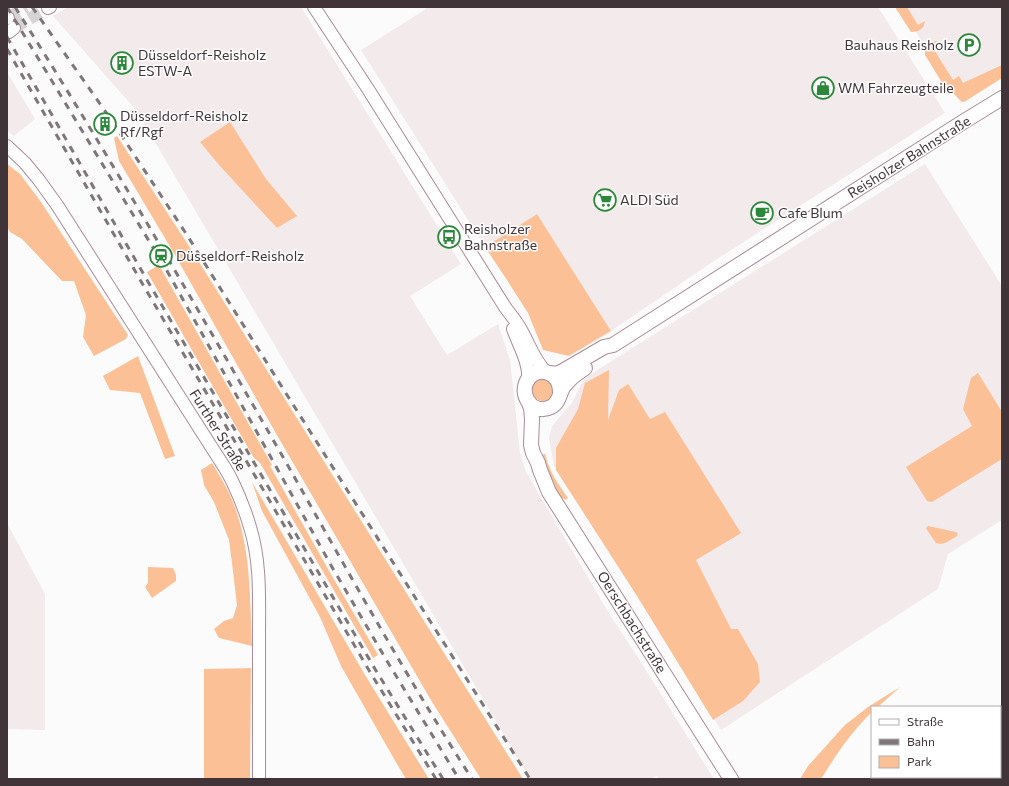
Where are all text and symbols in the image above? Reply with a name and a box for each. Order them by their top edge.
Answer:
parking icon: Bauhaus Reisholz [956,32,982,58]
place label: Bauhaus Reisholz [844,36,954,53]
place label: Düsseldorf-Reisholz ESTW-A [138,46,266,79]
building icon: Düsseldorf-Reisholz ESTW-A [109,50,135,76]
shop icon: WM Fahrzeugteile [810,75,836,101]
place label: WM Fahrzeugteile [838,79,954,96]
place label: Düsseldorf-Reisholz Rf/Rgf [120,107,248,140]
building icon: Düsseldorf-Reisholz Rf/Rgf [92,111,118,137]
street label: Reisholzer Bahnstraße [844,112,973,201]
supermarket icon: ALDI Süd [592,187,618,213]
place label: ALDI Süd [620,191,679,208]
cafe icon: Cafe Blum [749,200,775,226]
place label: Cafe Blum [778,204,843,221]
place label: Reisholzer Bahnstraße [464,220,537,253]
bus stop icon: Reisholzer Bahnstraße [436,224,462,250]
station icon: Düsseldorf-Reisholz [148,243,174,269]
place label: Düsseldorf-Reisholz [176,247,304,264]
street label: Further Straße [187,386,250,474]
street label: Oerschbachstraße [594,568,671,676]
legend [871,706,1001,778]
text: Straße [907,714,943,728]
text: Bahn [907,734,935,748]
text: Park [907,754,933,768]

